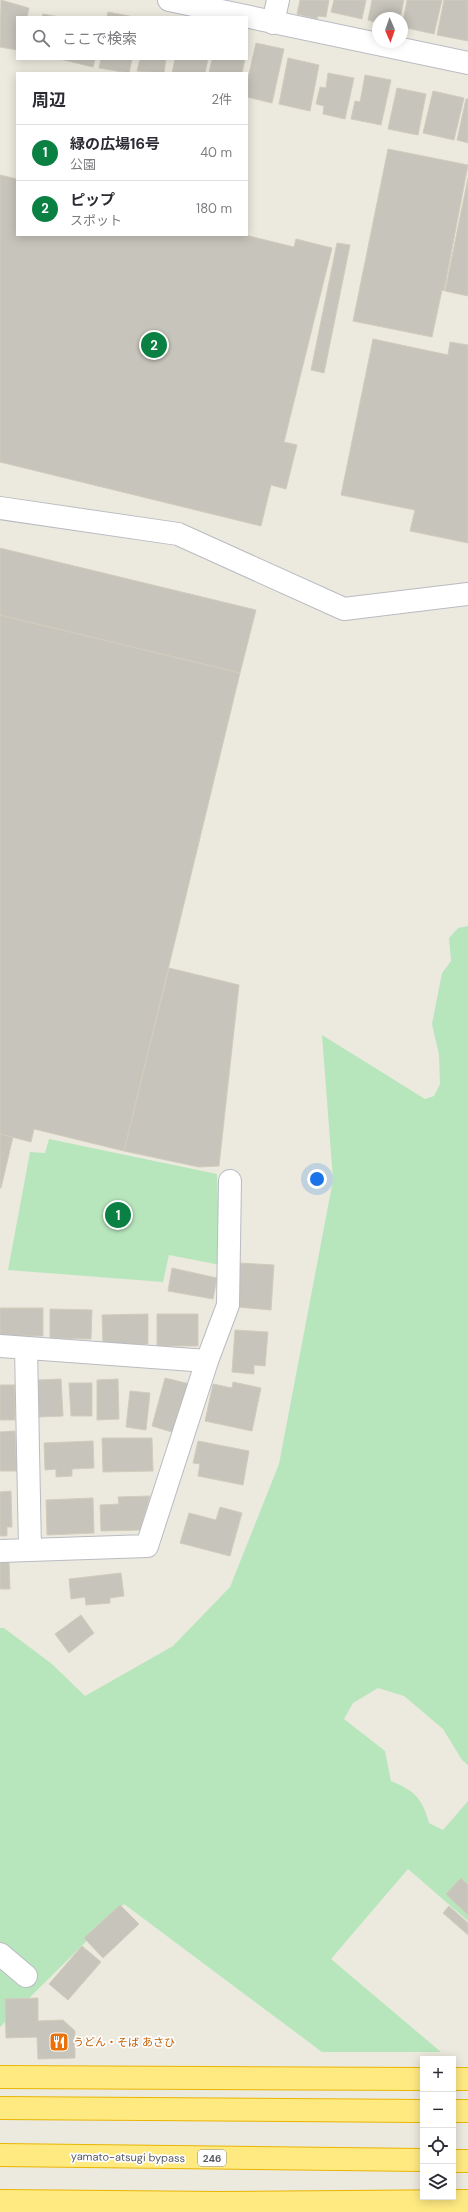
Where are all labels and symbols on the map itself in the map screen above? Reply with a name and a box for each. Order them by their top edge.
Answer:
north arrow [372,12,408,48]
pin: 2 [141,330,167,360]
your location [307,1169,327,1189]
pin: 1 [105,1200,131,1230]
restaurant icon: うどん・そば あさひ [48,2031,70,2053]
place label: うどん・そば あさひ [73,2035,175,2049]
street label: yamato-atsugi bypass [71,2149,185,2165]
road number: 246 [198,2150,226,2166]

